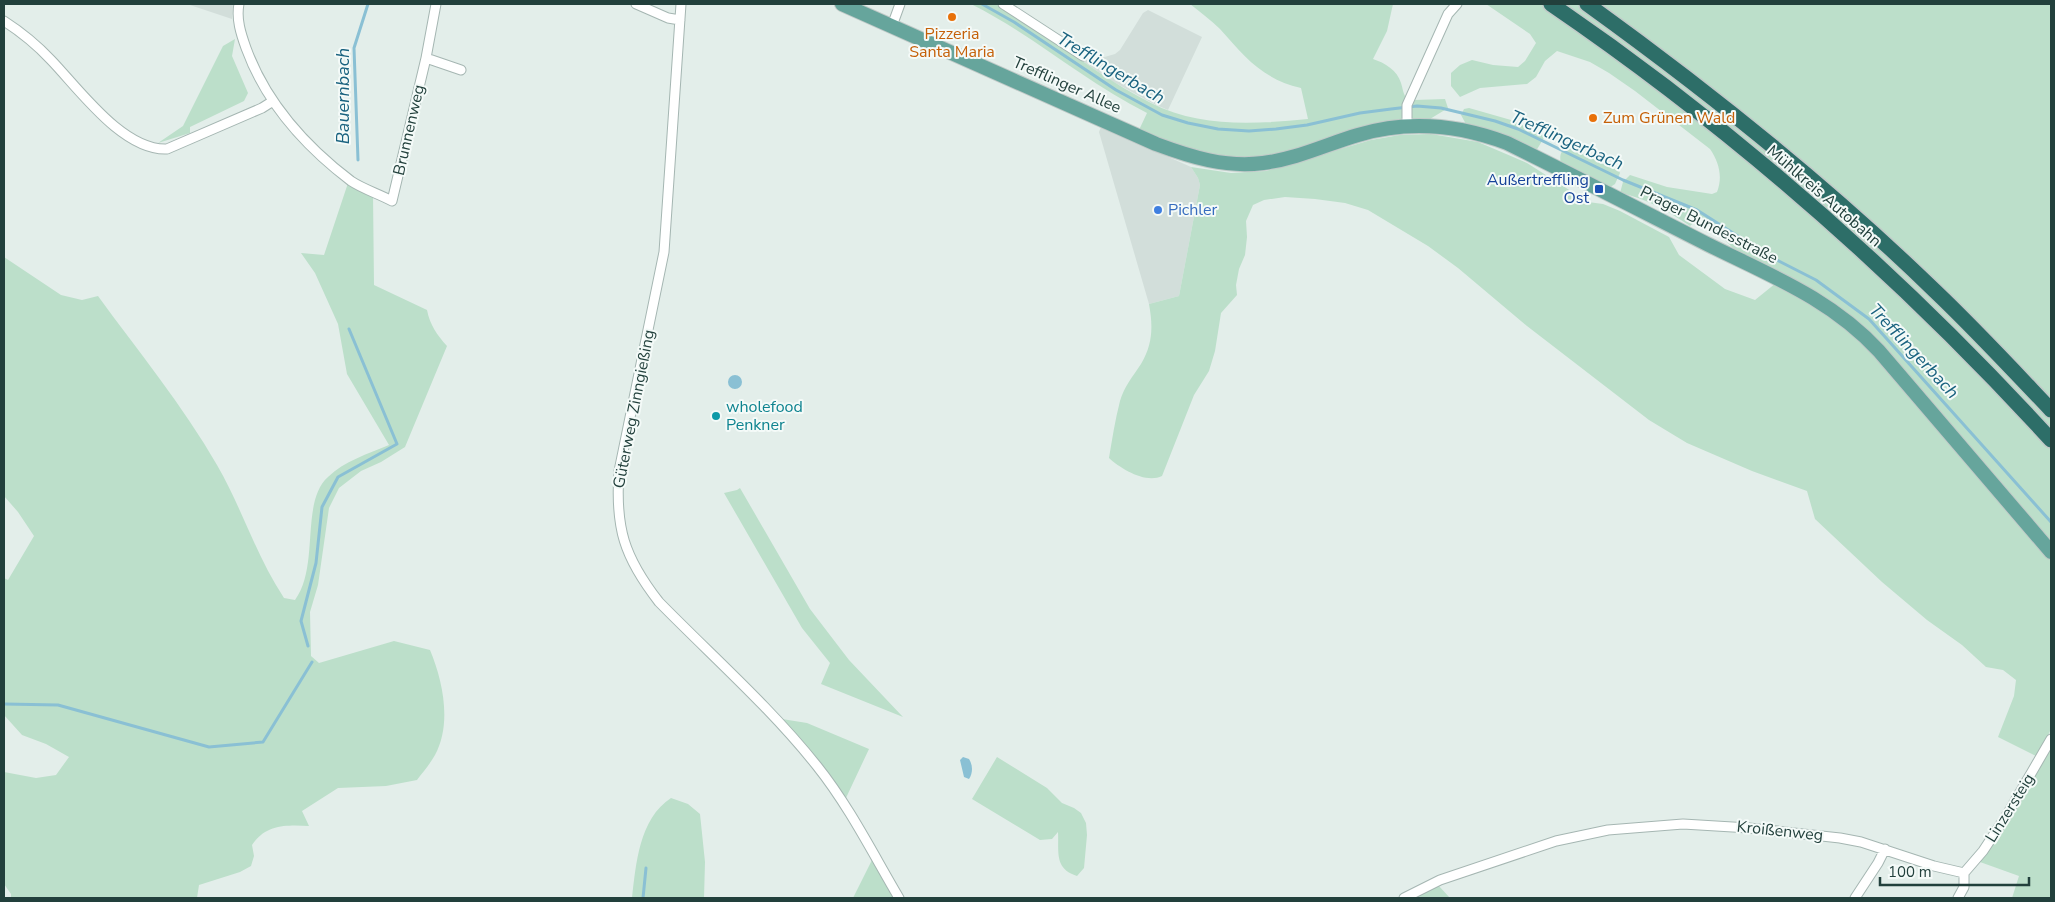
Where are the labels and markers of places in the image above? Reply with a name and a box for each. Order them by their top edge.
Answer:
marker: Pizzeria Santa Maria [946,11,958,23]
place label: Pizzeria Santa Maria [909,23,995,63]
place label: Zum Grünen Wald [1603,107,1735,129]
marker: Zum Grünen Wald [1587,112,1599,124]
place label: Außertreffling Ost [1487,169,1589,209]
marker: Außertreffling Ost [1593,183,1605,195]
place label: Pichler [1168,199,1218,221]
marker: Pichler [1152,204,1164,216]
place label: wholefood Penkner [726,396,803,436]
marker: wholefood Penkner [710,410,722,422]

